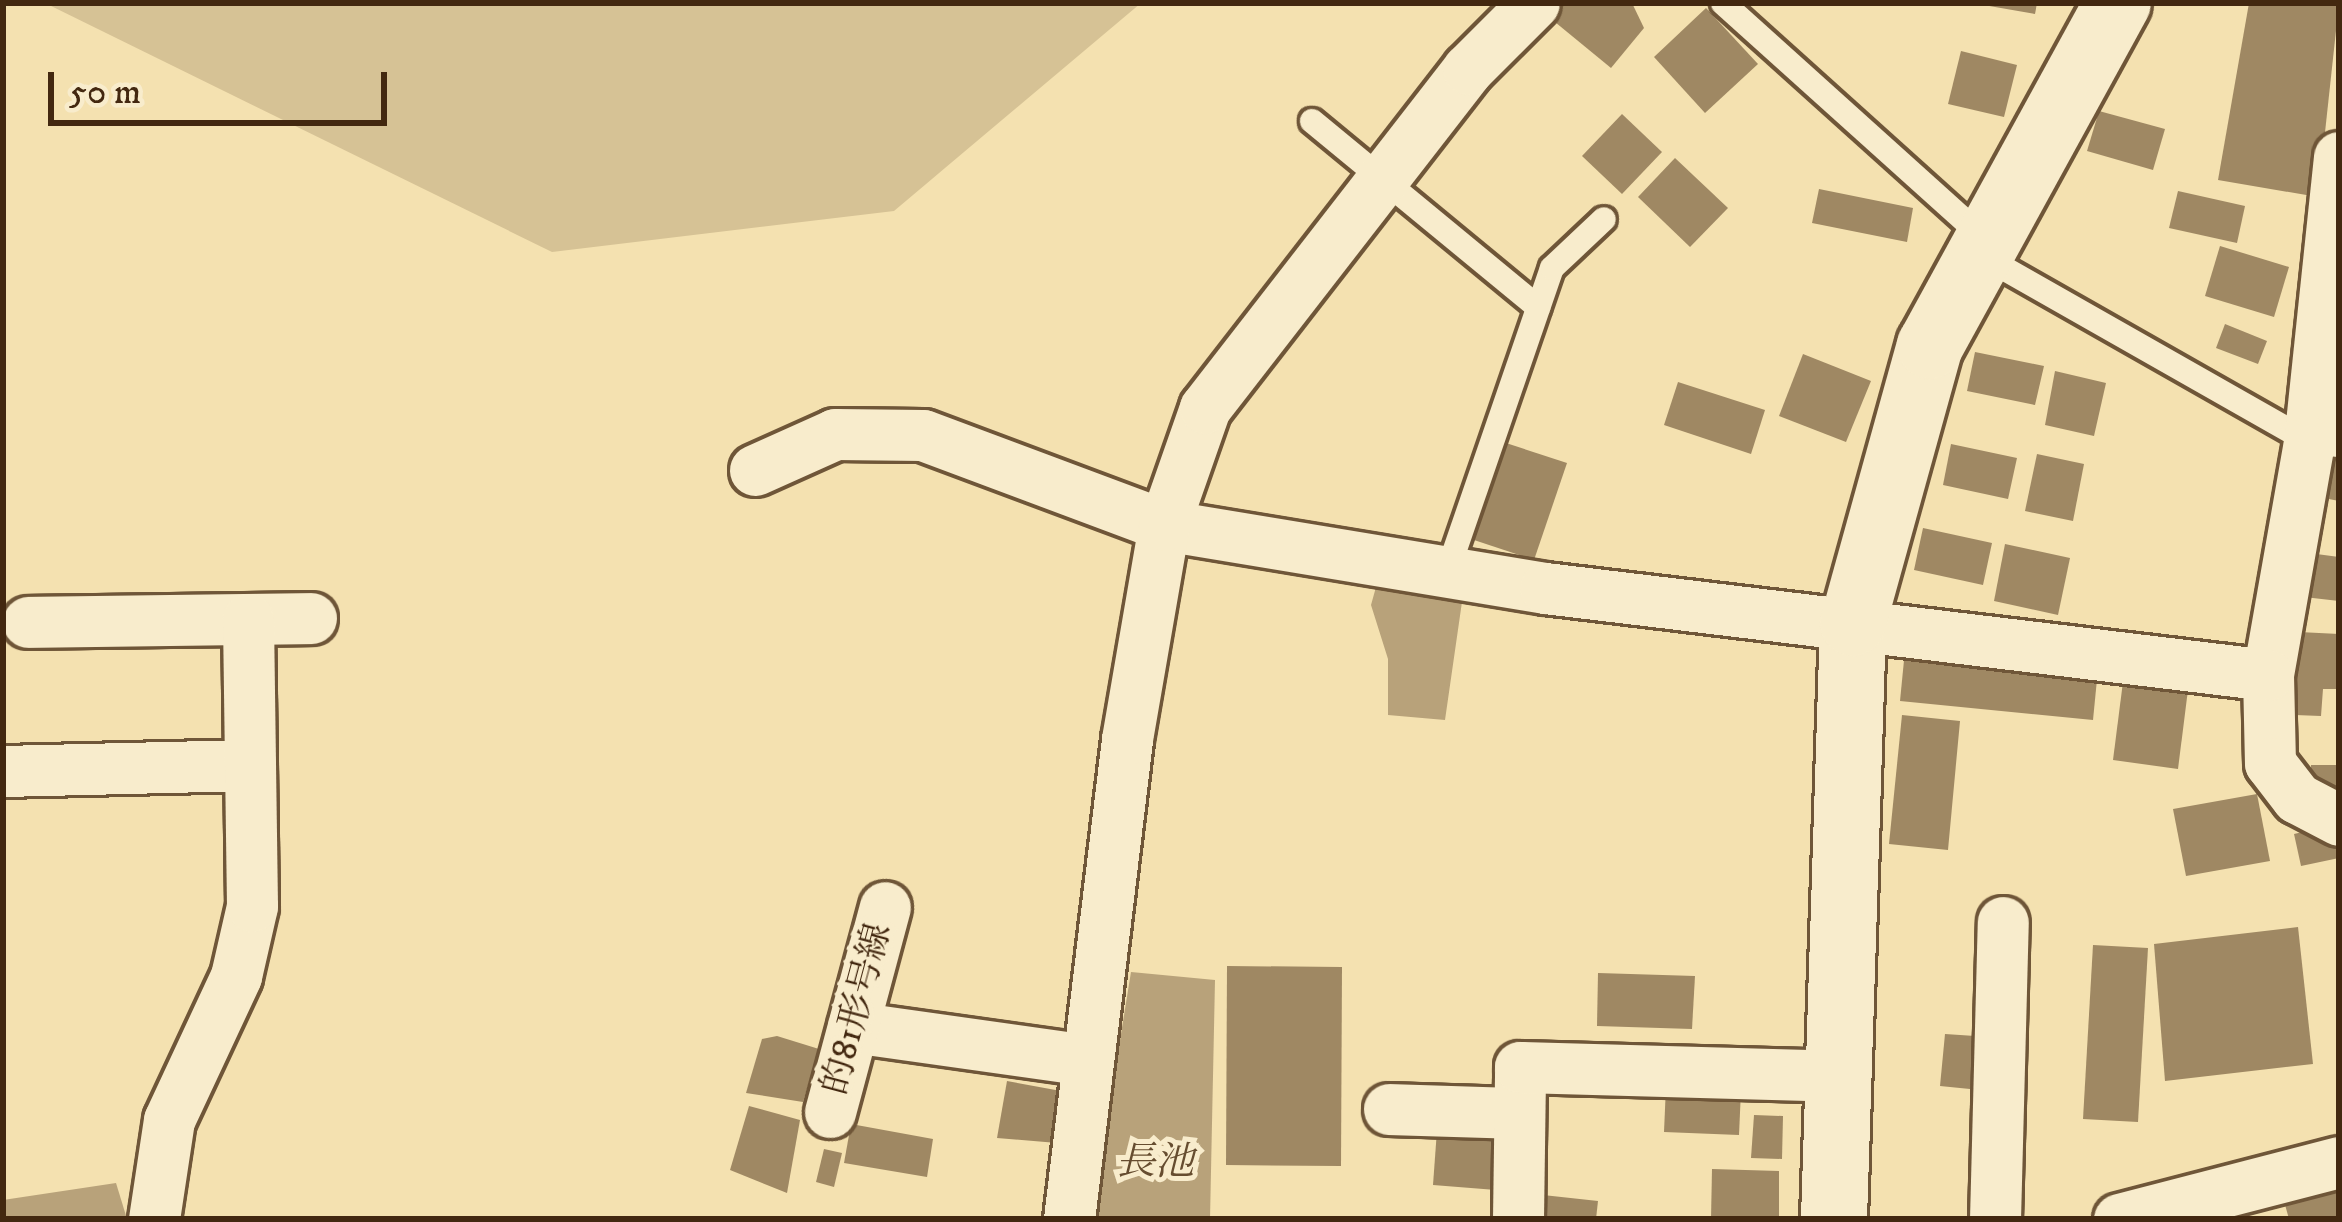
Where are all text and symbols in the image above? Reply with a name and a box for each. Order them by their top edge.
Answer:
scale bar [54,48,393,122]
text: 50 m [69,70,141,115]
street label: 的81形号線 [813,919,901,1099]
water label: 長池 [1116,1140,1194,1186]

